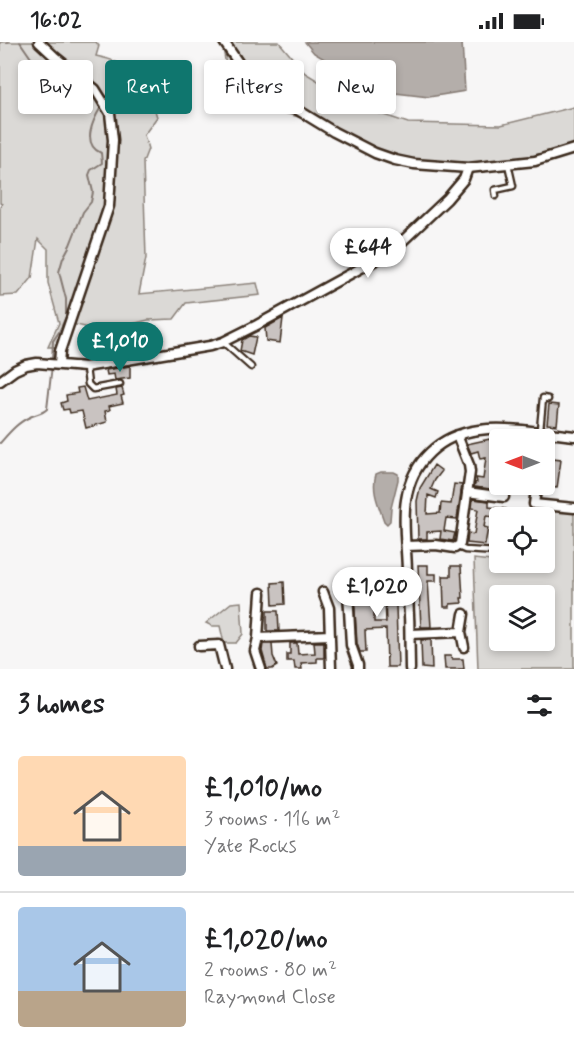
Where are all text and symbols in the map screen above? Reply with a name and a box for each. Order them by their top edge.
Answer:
text: 16:02 [30,7,82,35]
chip: Buy [18,60,93,114]
chip: Rent [105,60,192,114]
chip: Filters [204,60,304,114]
chip: New [316,60,396,114]
pin: £644 [332,228,404,279]
text: £644 [344,234,392,261]
pin: £1,010 [71,322,169,373]
text: £1,010 [91,328,149,355]
north arrow [489,429,555,495]
map controls [489,429,555,651]
button: locate [489,507,555,573]
pin: £1,020 [328,567,426,618]
text: £1,020 [346,573,408,600]
button: layers [489,585,555,651]
text: 3 homes [18,688,105,722]
icon: filters [523,689,556,722]
text: £1,010/mo [204,772,322,806]
icon: home [66,780,138,852]
text: 3 rooms · 116 m² [204,806,340,833]
text: Yate Rocks [204,833,297,860]
text: £1,020/mo [204,923,328,957]
icon: home [66,931,138,1003]
text: 2 rooms · 80 m² [204,957,337,984]
text: Raymond Close [204,984,336,1011]

